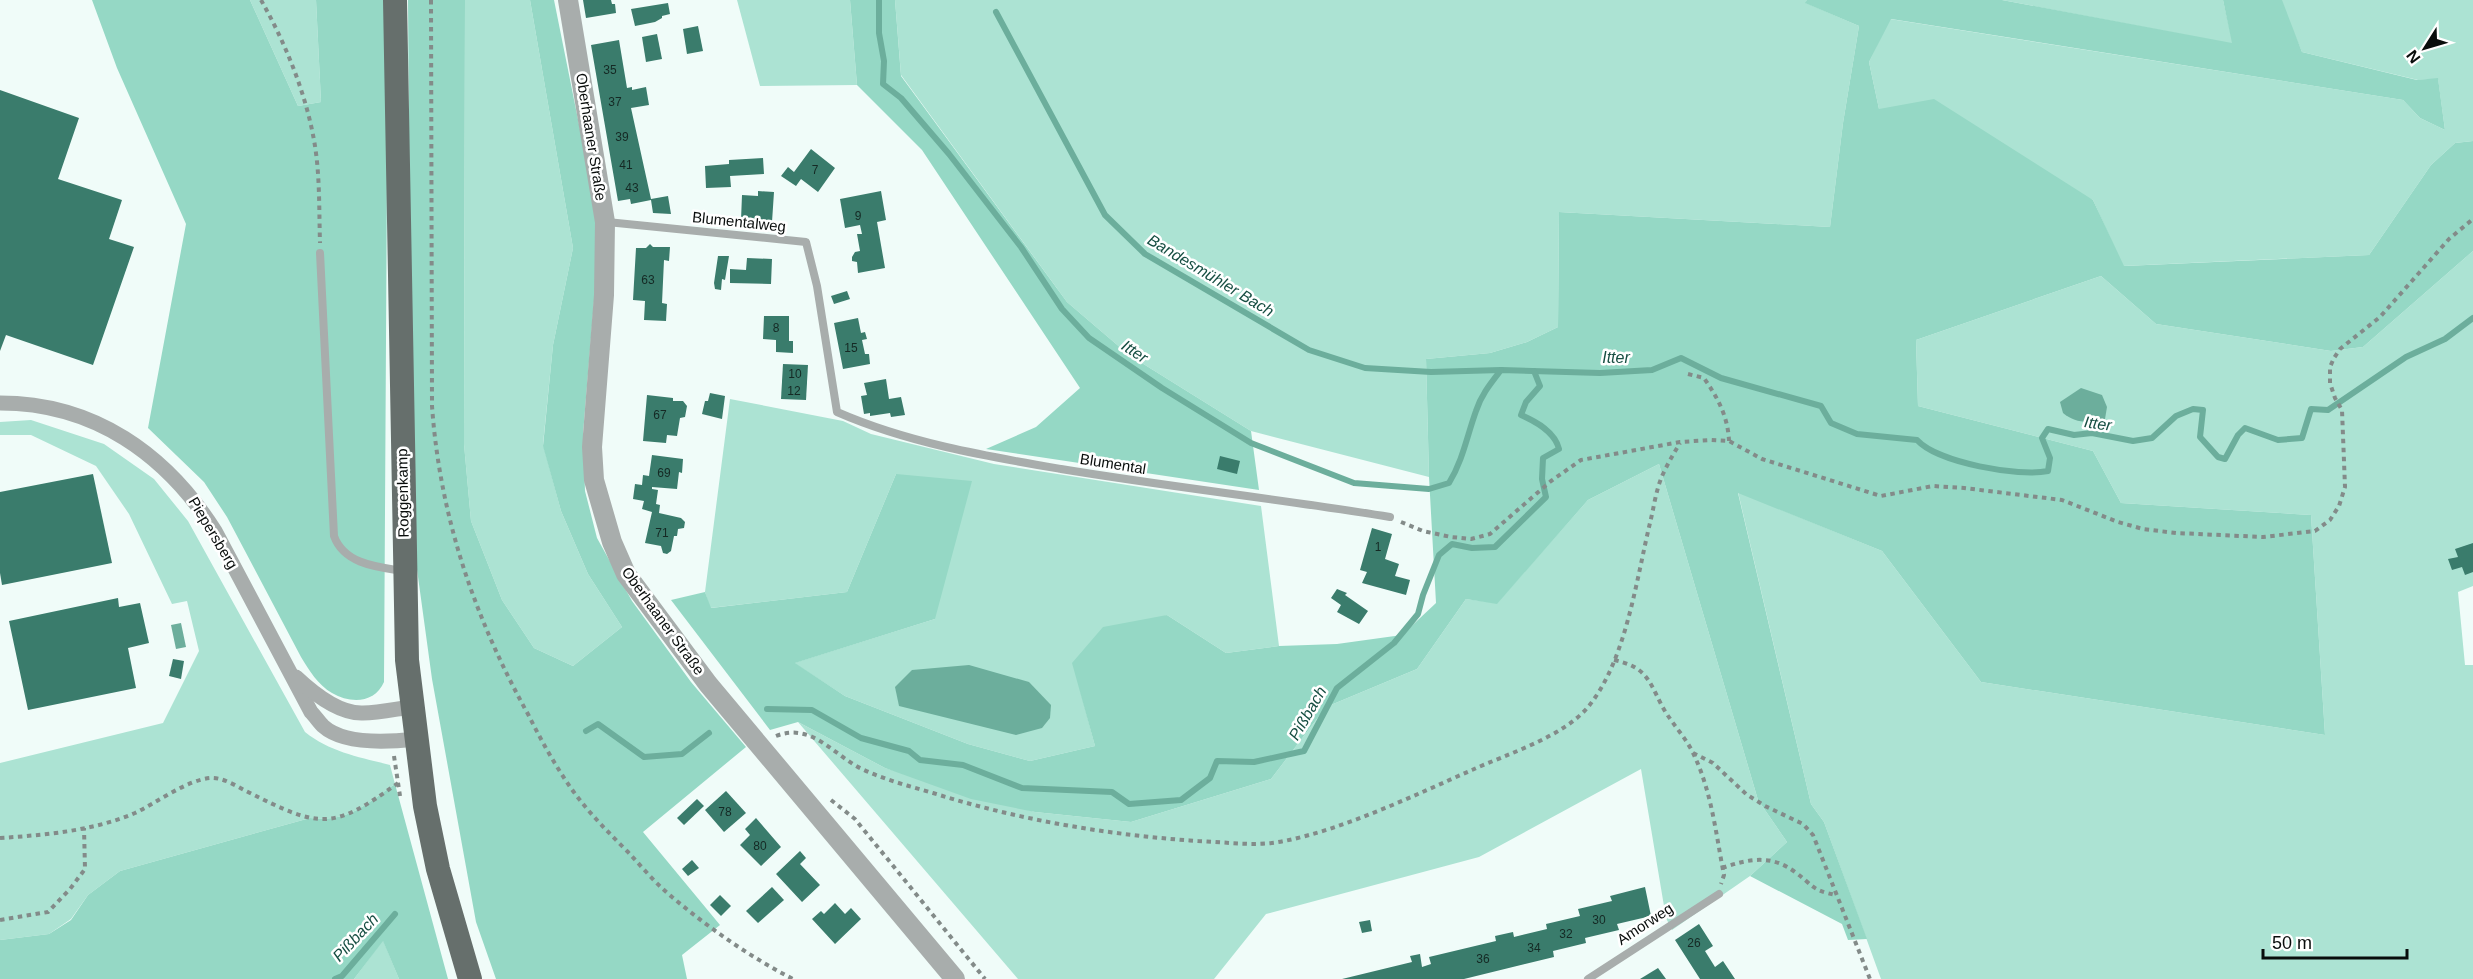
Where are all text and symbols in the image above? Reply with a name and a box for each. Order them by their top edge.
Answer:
north arrow [2395,18,2455,78]
text: N [2403,47,2424,66]
house number: 35 [603,63,617,77]
street label: Oberhaaner Straße [573,72,610,202]
house number: 37 [608,95,622,109]
house number: 39 [615,130,629,144]
house number: 41 [619,158,633,172]
house number: 7 [812,163,819,177]
house number: 43 [625,181,639,195]
street label: Blumentalweg [691,208,787,235]
house number: 9 [855,209,862,223]
water label: Bandesmühler Bach [1145,231,1277,320]
house number: 63 [641,273,655,287]
house number: 8 [773,321,780,335]
water label: Itter [1119,337,1151,366]
house number: 15 [844,341,858,355]
water label: Itter [1602,349,1630,366]
house number: 10 [788,367,802,381]
house number: 12 [787,384,801,398]
house number: 67 [653,408,667,422]
water label: Itter [2083,413,2113,434]
street label: Roggenkamp [393,448,412,538]
street label: Blumental [1079,450,1147,477]
house number: 69 [657,466,671,480]
street label: Piepersberg [185,494,242,572]
house number: 71 [655,526,669,540]
house number: 1 [1375,540,1382,554]
street label: Oberhaaner Straße [619,563,708,678]
water label: Pißbach [1285,683,1330,743]
house number: 78 [718,805,732,819]
house number: 80 [753,839,767,853]
street label: Amorweg [1614,899,1676,948]
water label: Pißbach [329,910,382,965]
house number: 30 [1592,913,1606,927]
scale bar [2263,922,2407,960]
house number: 32 [1559,927,1573,941]
text: 50 m [2272,933,2312,953]
house number: 26 [1687,936,1701,950]
house number: 34 [1527,941,1541,955]
house number: 36 [1476,952,1490,966]

